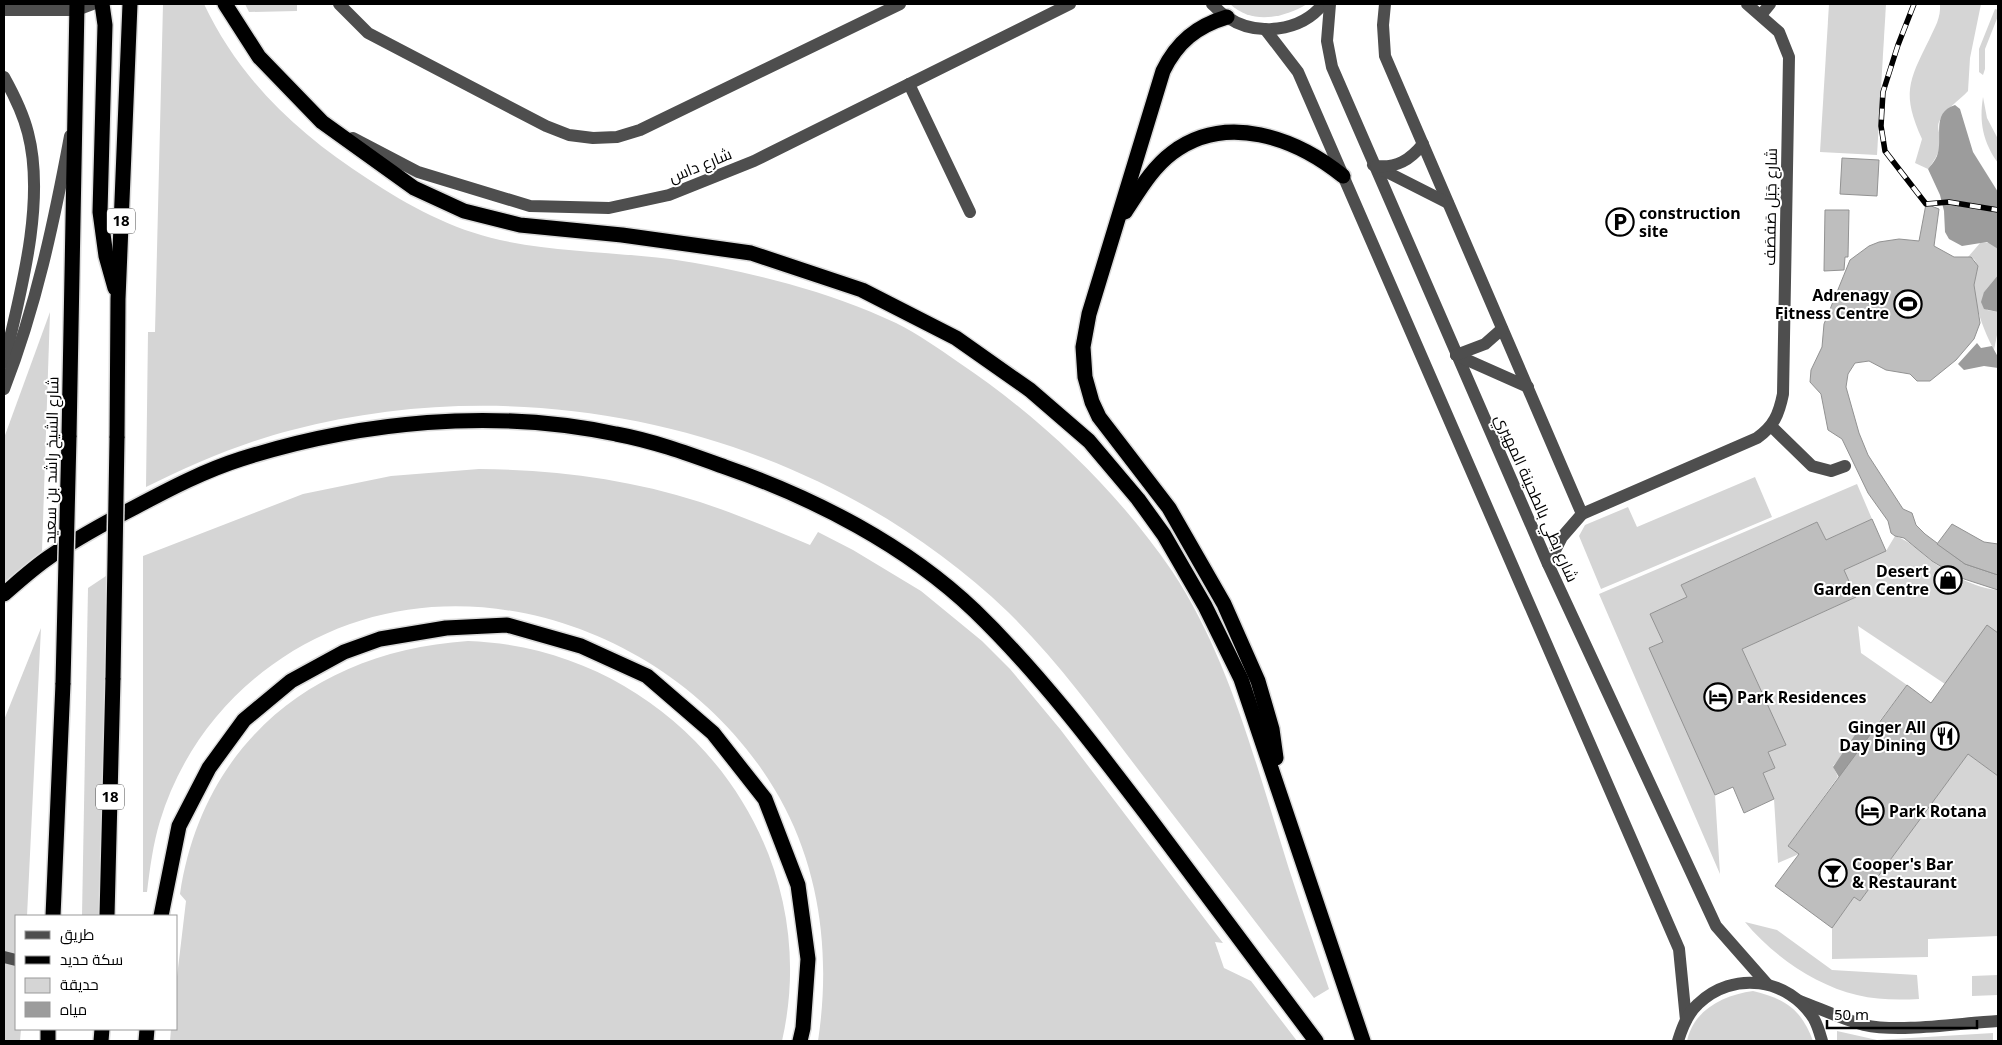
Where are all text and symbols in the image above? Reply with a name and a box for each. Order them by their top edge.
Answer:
street label: شارع داس [665,142,735,189]
street label: شارع جَبَل صَفصَف [1758,148,1783,266]
place label: construction site [1639,202,1741,242]
parking icon: construction site [1605,207,1635,237]
road number: 18 [107,208,135,234]
place label: Adrenagy Fitness Centre [1775,284,1890,324]
sports icon: Adrenagy Fitness Centre [1893,289,1923,319]
street label: شارع الشيخ راشد بن سعيد [39,376,64,544]
street label: شارع بطي بالطحينة المهيري [1487,411,1584,587]
place label: Desert Garden Centre [1813,560,1929,600]
shop icon: Desert Garden Centre [1933,565,1963,595]
hotel icon: Park Residences [1703,682,1733,712]
place label: Park Residences [1737,686,1867,708]
place label: Ginger All Day Dining [1839,716,1926,756]
restaurant icon: Ginger All Day Dining [1930,721,1960,751]
road number: 18 [96,784,124,810]
hotel icon: Park Rotana [1855,796,1885,826]
place label: Park Rotana [1889,800,1987,822]
place label: Cooper's Bar & Restaurant [1852,853,1957,893]
bar icon: Cooper's Bar & Restaurant [1818,858,1848,888]
legend [15,915,178,1030]
text: طريق [60,924,94,945]
text: سكة حديد [60,949,123,969]
text: حديقة [60,974,99,994]
scale bar [1827,998,1977,1030]
text: مياه [60,999,87,1019]
text: 50 m [1834,1004,1869,1024]

